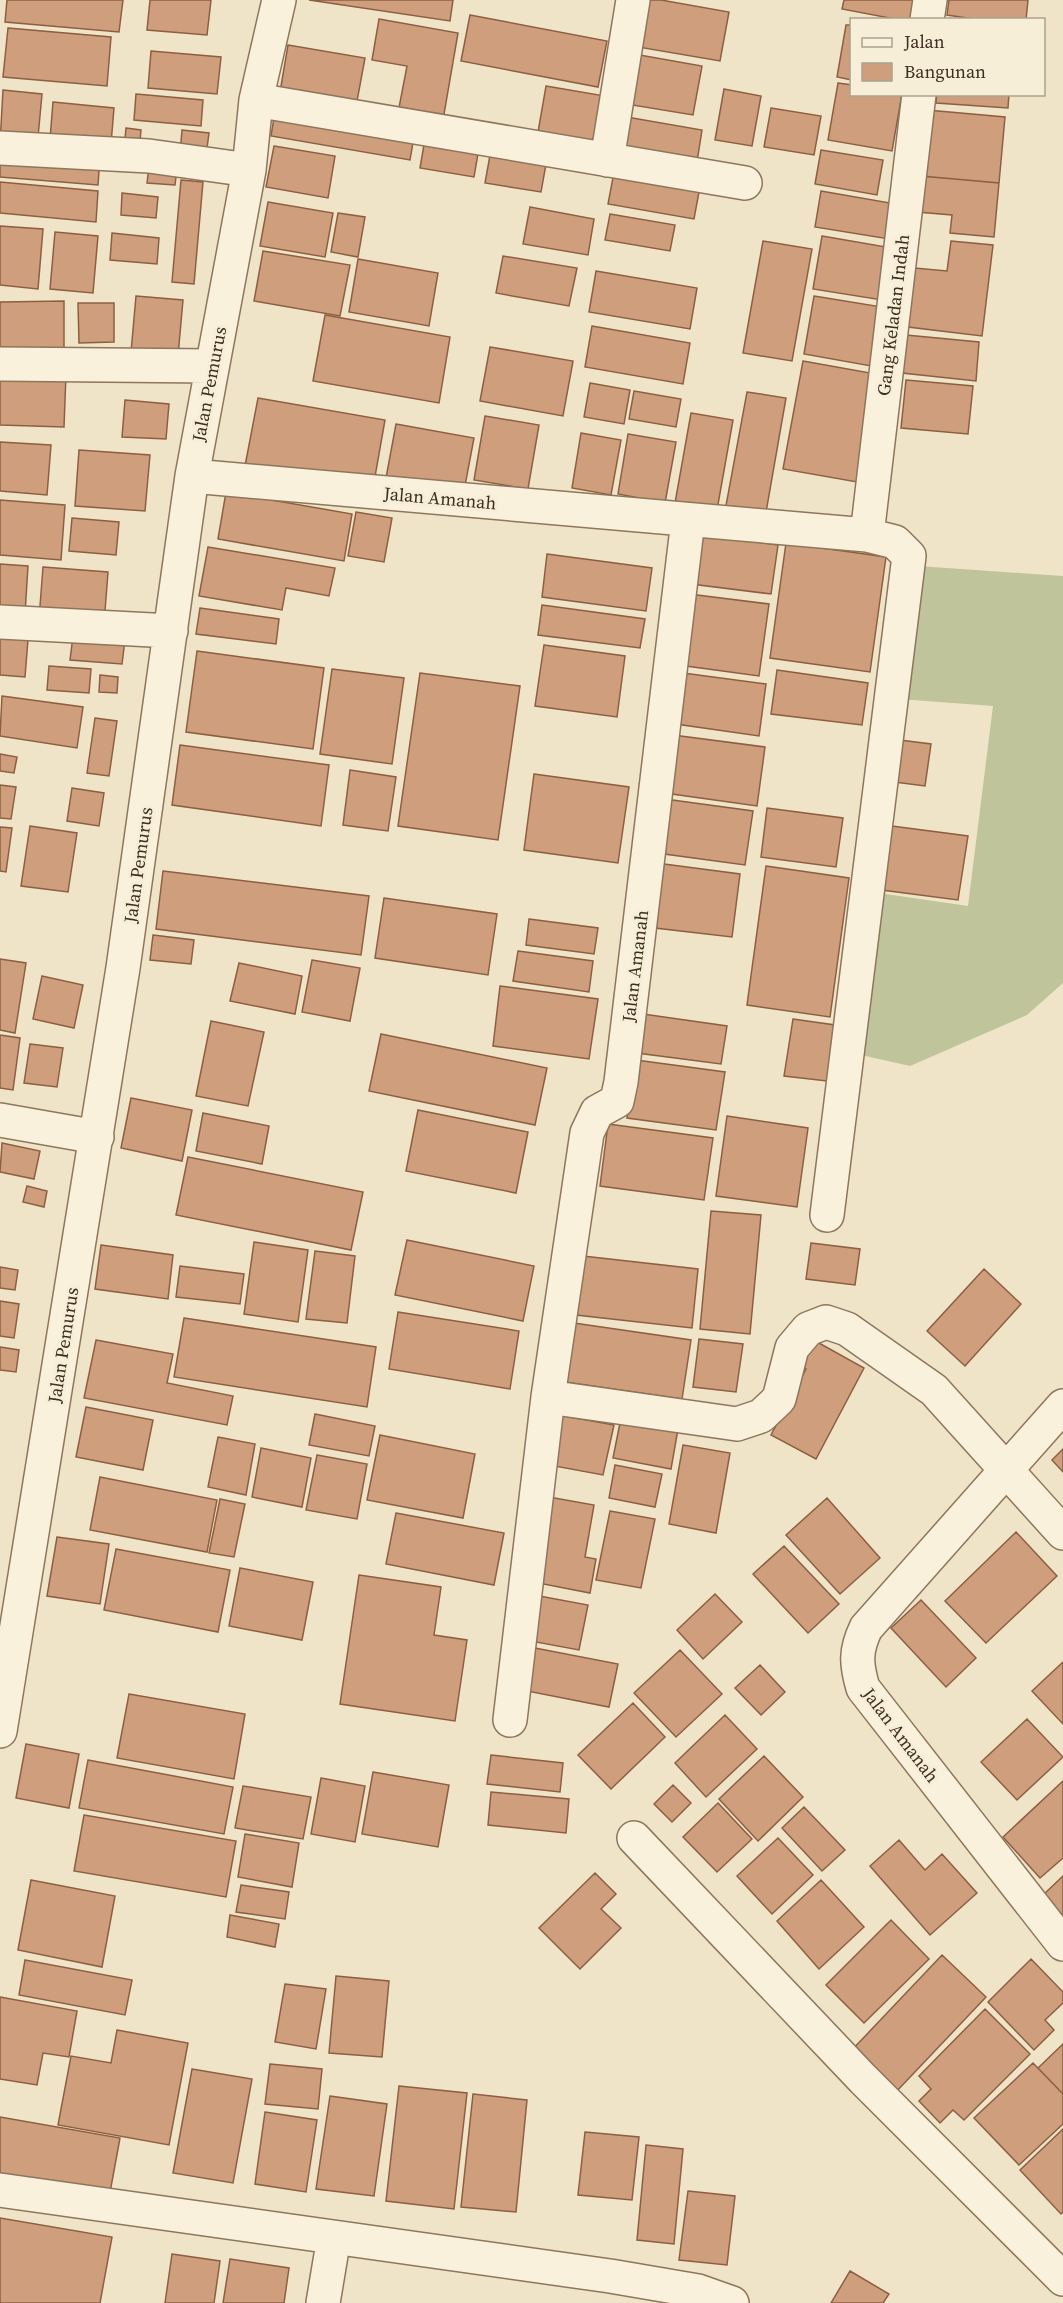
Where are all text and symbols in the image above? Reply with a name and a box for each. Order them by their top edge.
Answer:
legend [850,18,1045,96]
text: Jalan [903,29,945,54]
text: Bangunan [904,59,986,84]
street label: Gang Keladan Indah [871,233,915,397]
street label: Jalan Pemurus [185,324,232,445]
street label: Jalan Amanah [382,481,498,515]
street label: Jalan Pemurus [117,805,159,926]
street label: Jalan Amanah [616,908,654,1025]
street label: Jalan Pemurus [41,1285,85,1406]
street label: Jalan Amanah [856,1682,945,1788]

